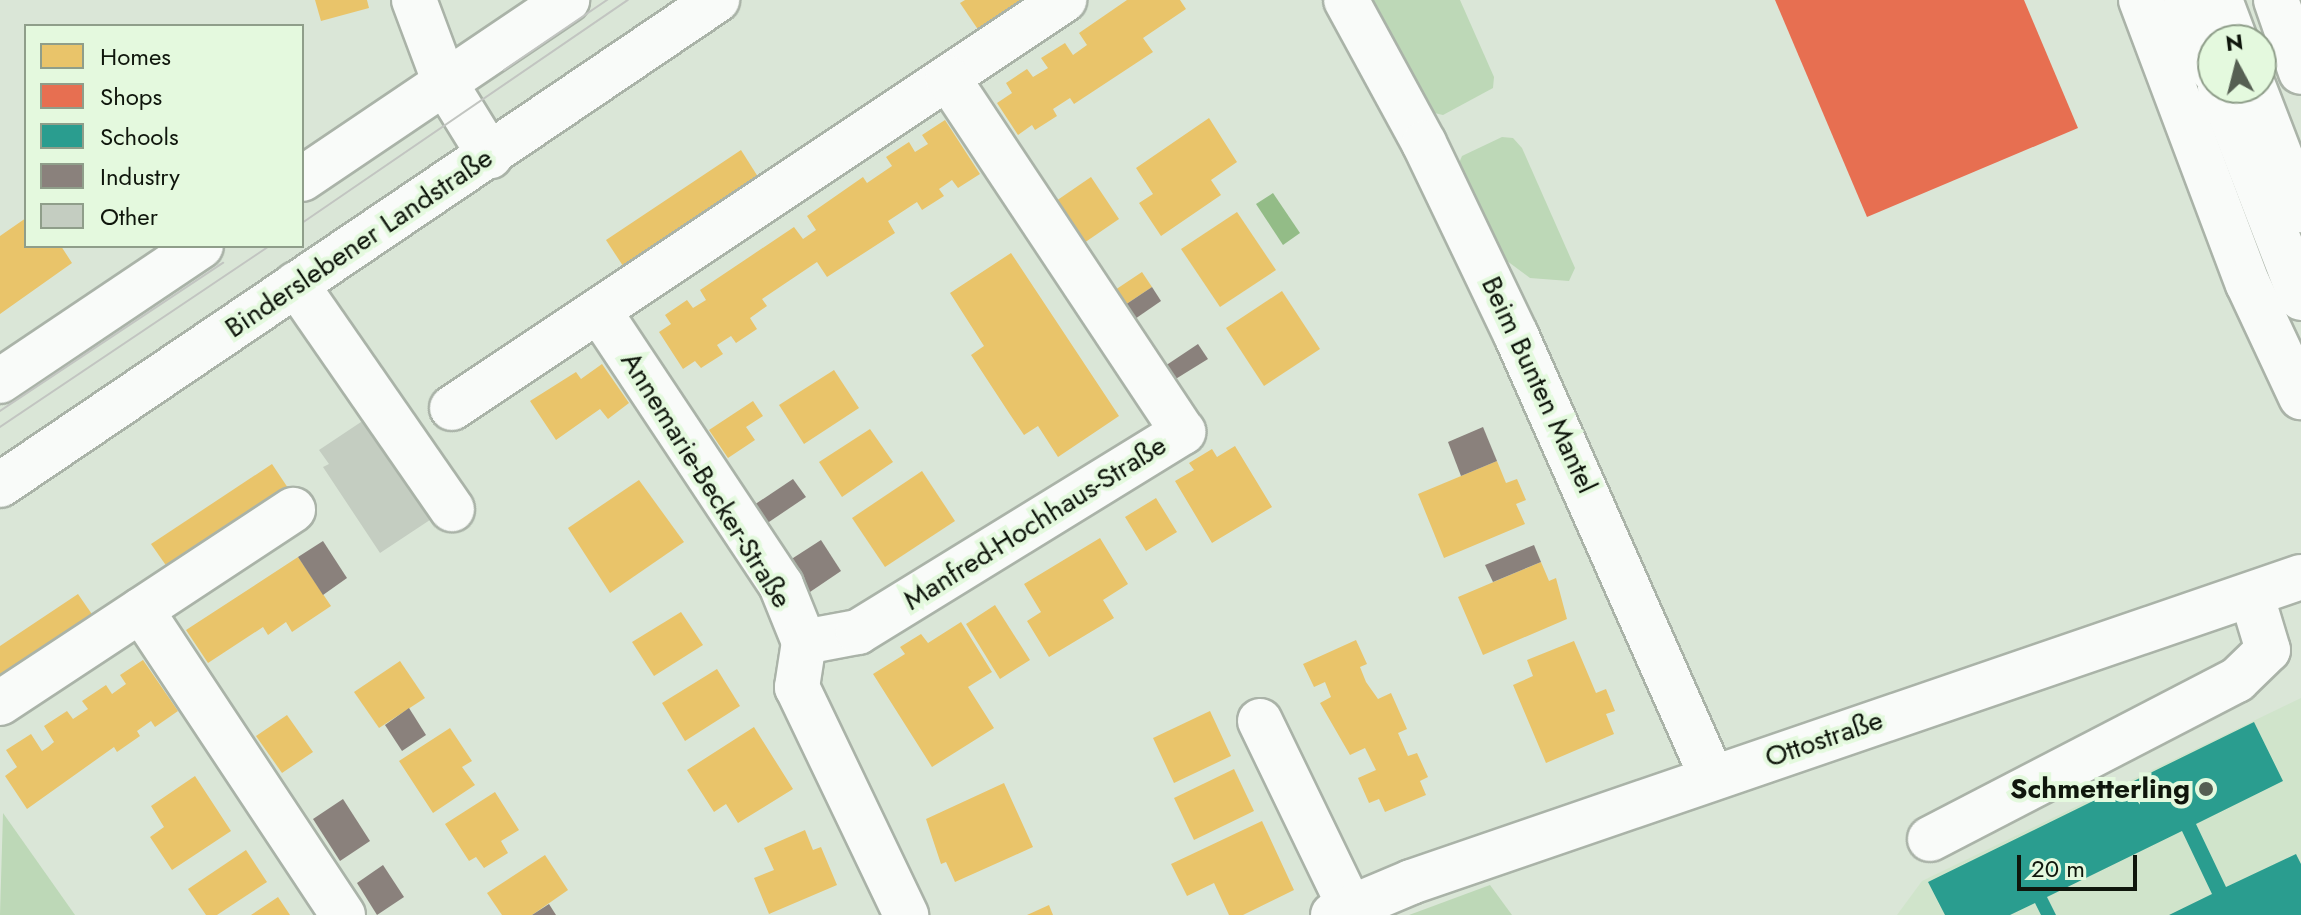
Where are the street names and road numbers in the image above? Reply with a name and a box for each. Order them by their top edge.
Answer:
street label: Binderslebener Landstraße [219,141,499,345]
street label: Beim Bunten Mantel [1474,271,1604,499]
street label: Annemarie-Becker-Straße [613,346,799,614]
street label: Manfred-Hochhaus-Straße [898,428,1172,618]
street label: Ottostraße [1761,703,1887,775]

